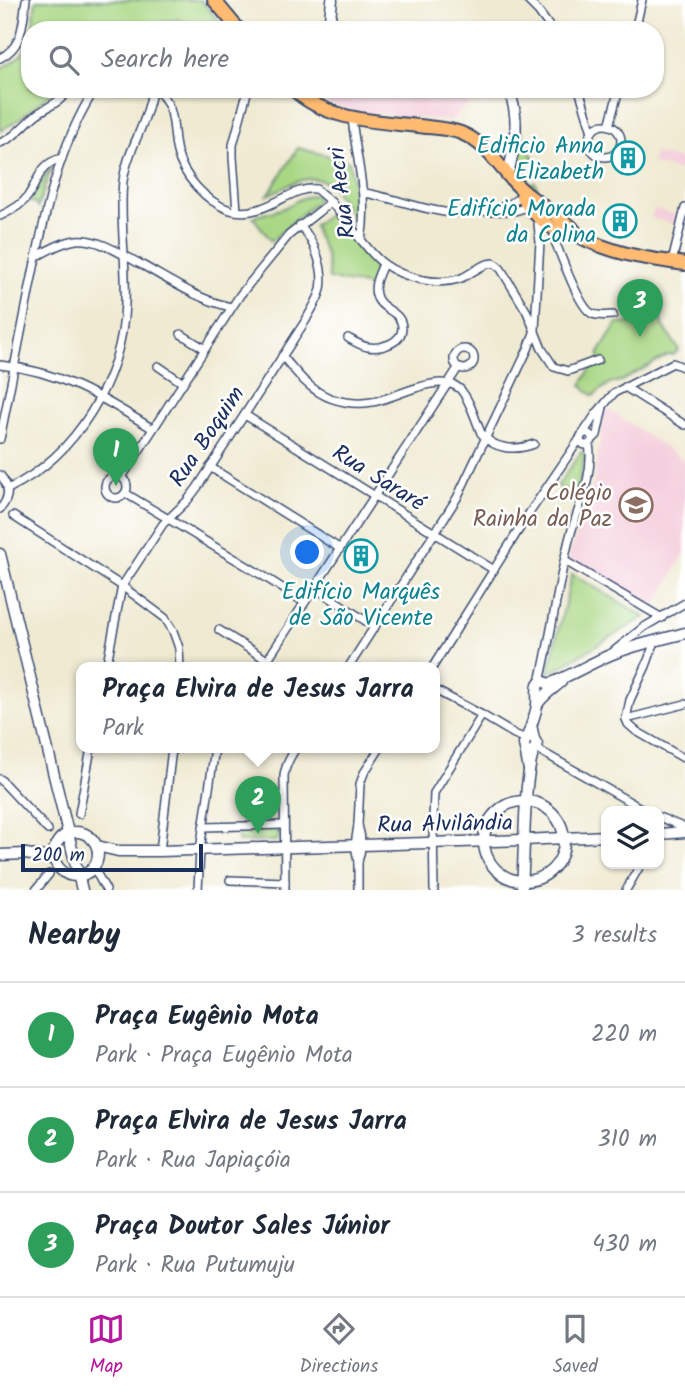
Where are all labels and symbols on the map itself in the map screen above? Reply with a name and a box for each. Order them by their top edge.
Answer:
place label: Edificio Anna Elizabeth [477,129,604,191]
building icon: Edificio Anna Elizabeth [609,139,647,177]
street label: Rua Aecri [319,143,366,241]
place label: Edifício Morada da Colina [447,192,596,254]
building icon: Edifício Morada da Colina [601,202,639,240]
pin: 3 [617,279,663,337]
street label: Rua Boquim [160,379,255,495]
pin: 1 [93,428,139,486]
street label: Rua Sararé [324,436,432,522]
place label: Colégio Rainha da Paz [473,476,612,538]
school or university icon: Colégio Rainha da Paz [617,486,655,524]
your location [290,535,324,569]
building icon: Edifício Marquês de São Vicente [342,537,380,575]
place label: Edifício Marquês de São Vicente [282,575,440,637]
pin: 2 [235,776,281,834]
street label: Rua Alvilândia [377,806,513,844]
scale bar [21,841,203,873]

